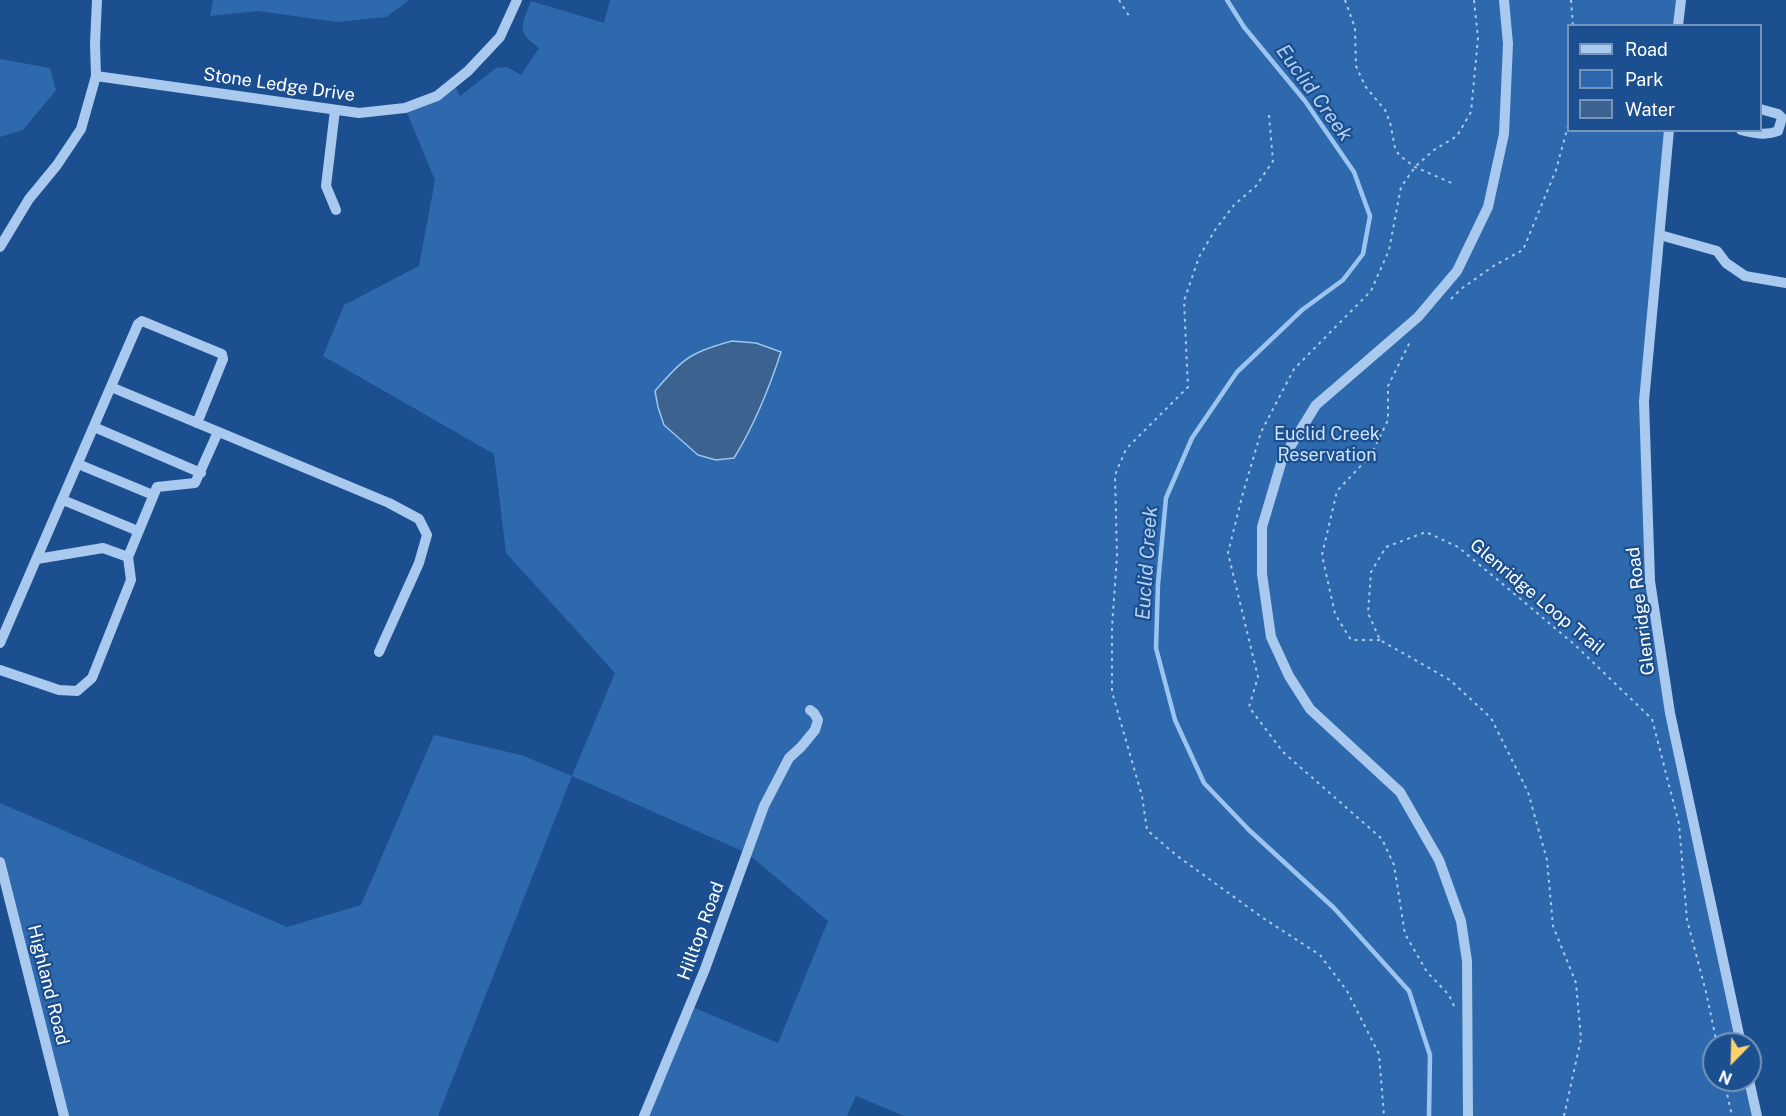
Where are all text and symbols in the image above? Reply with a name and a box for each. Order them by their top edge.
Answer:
legend [1567,24,1762,132]
text: Road [1625,39,1668,60]
water label: Euclid Creek [1271,40,1357,146]
street label: Stone Ledge Drive [202,64,356,106]
text: Park [1625,69,1663,90]
text: Water [1625,99,1675,120]
park label: Euclid Creek Reservation [1274,423,1380,466]
water label: Euclid Creek [1131,505,1163,621]
street label: Glenridge Loop Trail [1465,534,1609,660]
street label: Glenridge Road [1622,546,1660,676]
street label: Hilltop Road [673,879,729,983]
street label: Highland Road [23,923,73,1047]
north arrow [1702,1032,1762,1092]
text: N [1716,1066,1735,1088]

